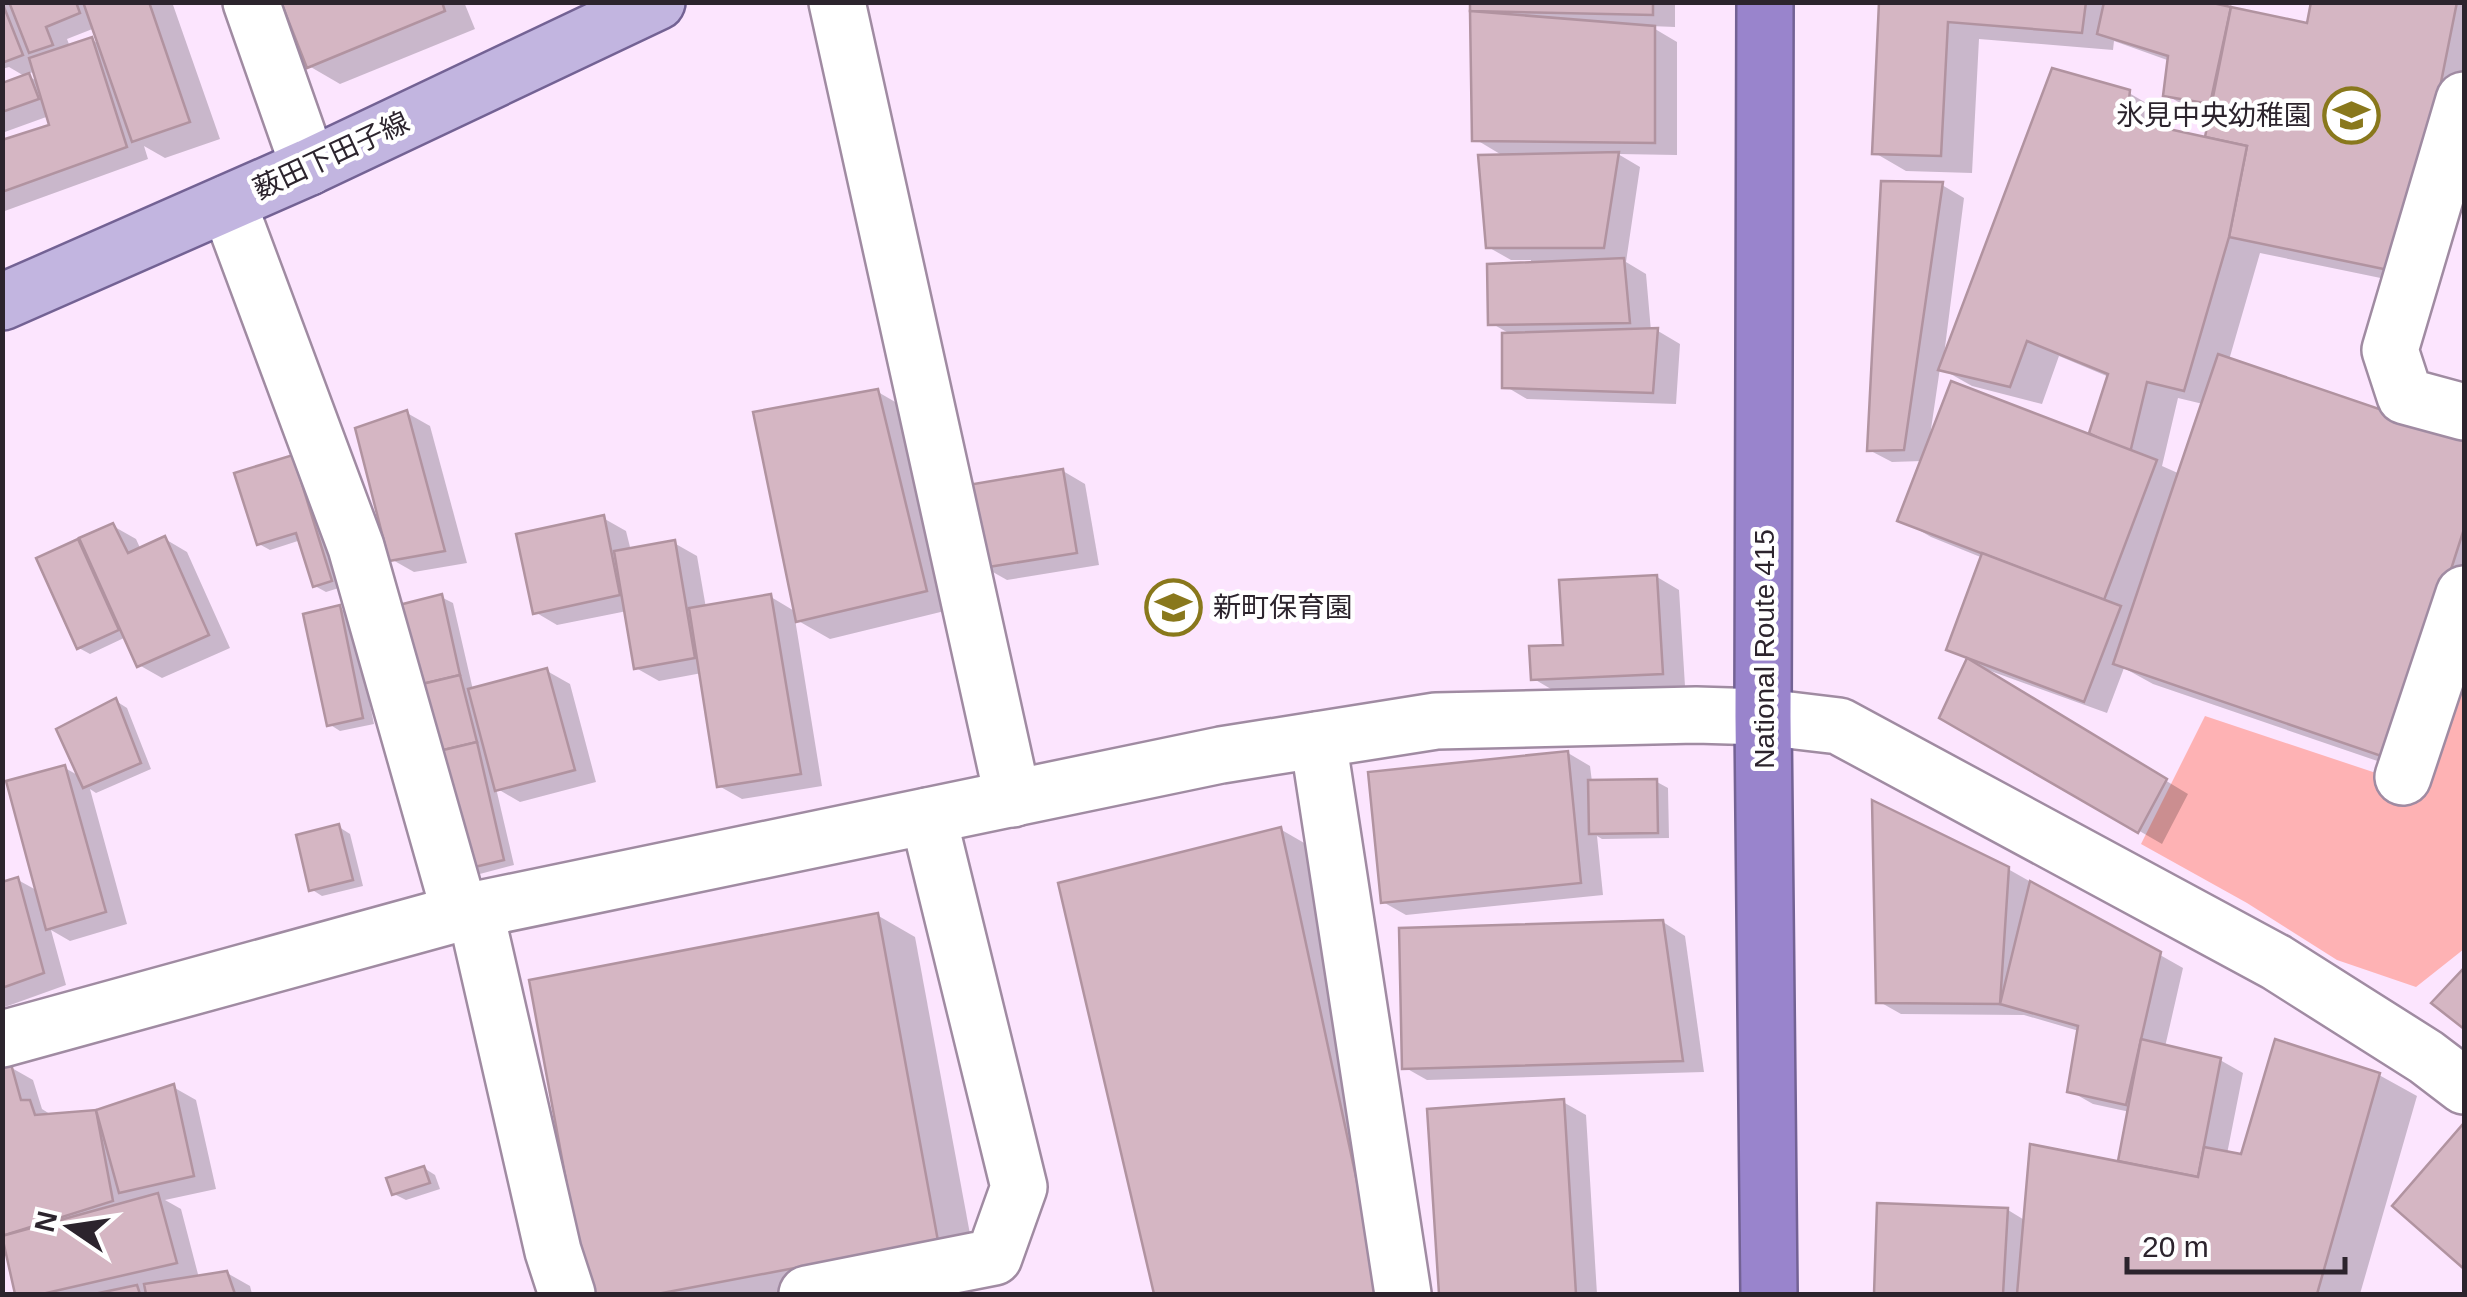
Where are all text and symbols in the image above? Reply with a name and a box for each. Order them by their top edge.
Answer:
school or university icon: 氷見中央幼稚園 [2321,85,2381,145]
place label: 氷見中央幼稚園 [2116,100,2312,131]
street label: 薮田下田子線 [249,106,414,205]
street label: National Route 415 [1749,529,1780,769]
school or university icon: 新町保育園 [1144,577,1204,637]
place label: 新町保育園 [1213,592,1353,623]
north arrow [20,1177,120,1277]
text: N [29,1208,64,1235]
scale bar [2127,1212,2344,1274]
text: 20 m [2142,1230,2209,1263]

